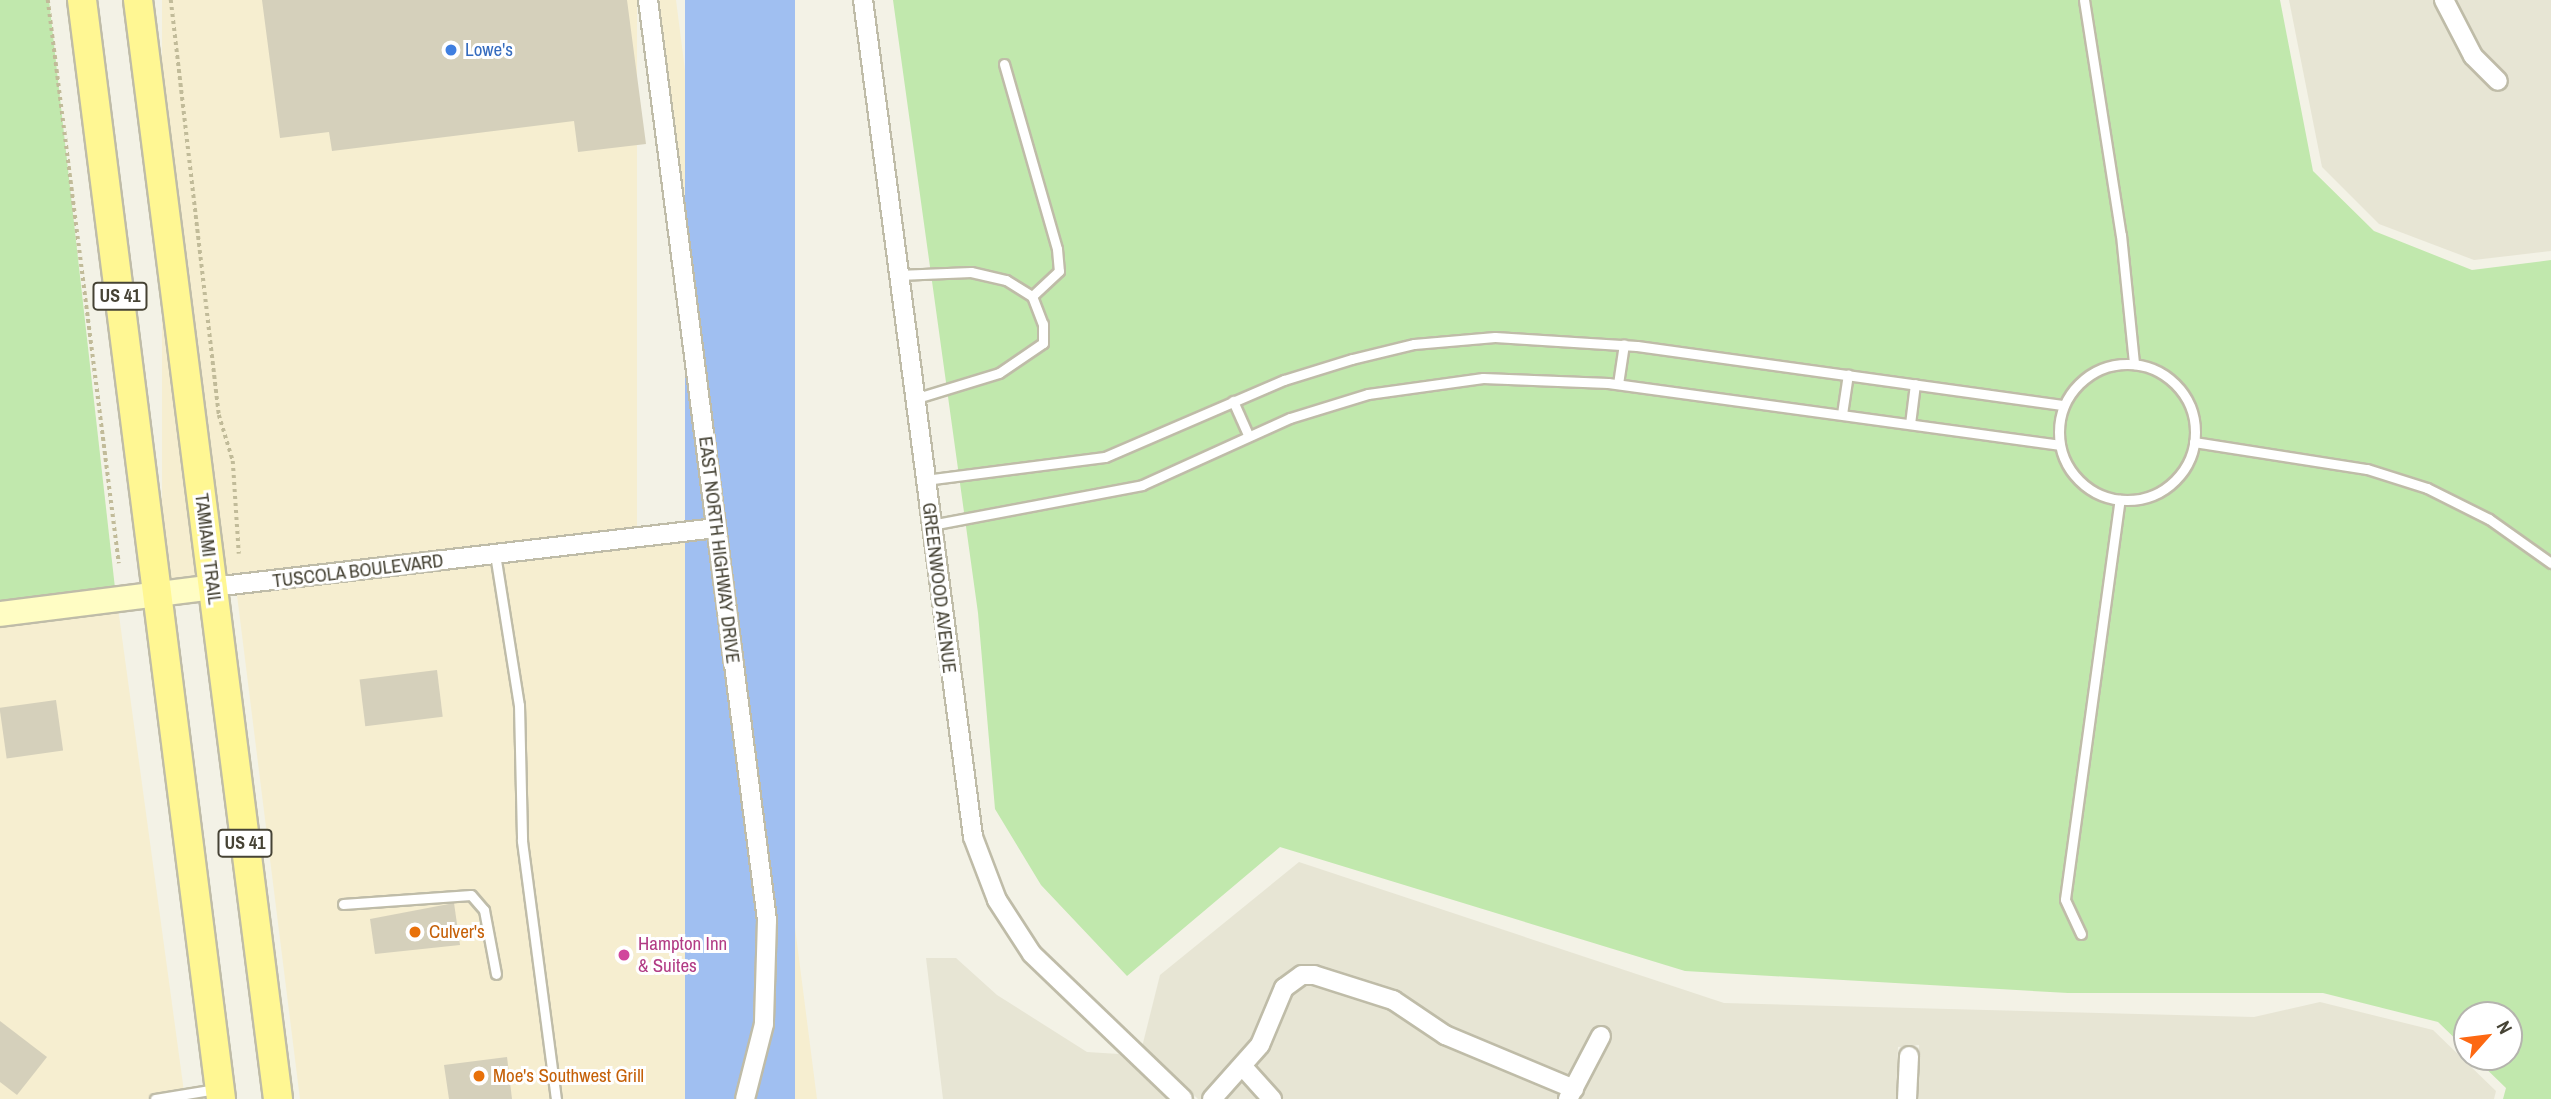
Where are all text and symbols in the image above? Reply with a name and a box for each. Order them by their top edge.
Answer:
place label: Lowe's [465,39,513,61]
marker: Lowe's [443,42,459,58]
road number: US 41 [92,282,148,310]
street label: EAST NORTH HIGHWAY DRIVE [694,435,744,665]
street label: TAMIAMI TRAIL [190,492,226,606]
street label: GREENWOOD AVENUE [917,501,961,675]
street label: TUSCOLA BOULEVARD [271,549,445,593]
road number: US 41 [217,828,273,858]
place label: Culver's [429,921,485,943]
marker: Culver's [407,924,423,940]
place label: Hampton Inn & Suites [638,933,727,977]
marker: Hampton Inn & Suites [616,947,632,963]
north arrow [2453,1001,2523,1071]
text: N [2491,1016,2519,1038]
place label: Moe's Southwest Grill [493,1065,644,1087]
marker: Moe's Southwest Grill [471,1068,487,1084]

